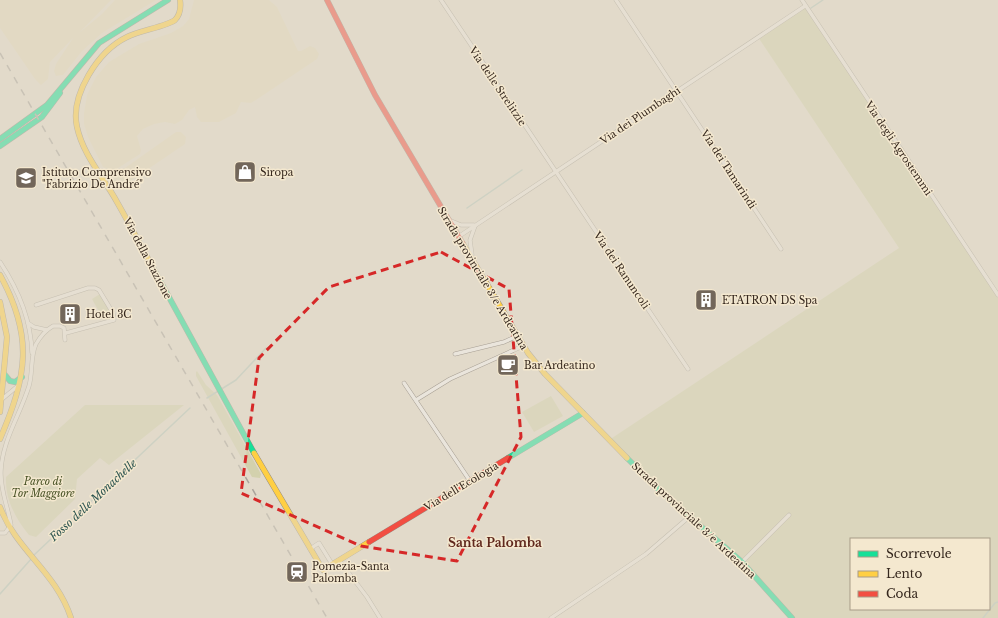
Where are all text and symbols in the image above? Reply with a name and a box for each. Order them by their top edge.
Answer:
street label: Via delle Strelitzie [466,43,529,129]
street label: Via dei Plumbaghi [597,83,683,148]
street label: Via degli Agrostemmi [862,98,935,198]
street label: Via dei Tamarindi [698,126,759,212]
shop icon: Siropa [232,159,258,185]
school or university icon: Istituto Comprensivo "Fabrizio De André" [13,165,39,191]
place label: Istituto Comprensivo "Fabrizio De André" [42,166,152,191]
place label: Siropa [260,166,294,179]
street label: Strada provinciale 3/e Ardeatina [435,204,531,353]
street label: Via della Stazione [120,214,175,302]
street label: Via dei Ranuncoli [590,228,653,312]
building icon: ETATRON DS Spa [693,287,719,313]
place label: ETATRON DS Spa [722,294,818,307]
building icon: Hotel 3C [57,301,83,327]
place label: Hotel 3C [86,308,131,321]
cafe icon: Bar Ardeatino [495,352,521,378]
place label: Bar Ardeatino [524,359,596,372]
water label: Fosso delle Monachelle [46,456,140,545]
street label: Via dell'Ecologia [421,459,501,514]
street label: Strada provinciale 3/e Ardeatina [629,459,759,582]
park label: Parco di Tor Maggiore [11,475,75,500]
district label: Santa Palomba [448,535,542,550]
legend [850,538,990,610]
text: Scorrevole [886,546,952,561]
station icon: Pomezia-Santa Palomba [284,559,310,585]
place label: Pomezia-Santa Palomba [312,560,389,585]
text: Lento [886,566,922,581]
text: Coda [886,586,919,601]

